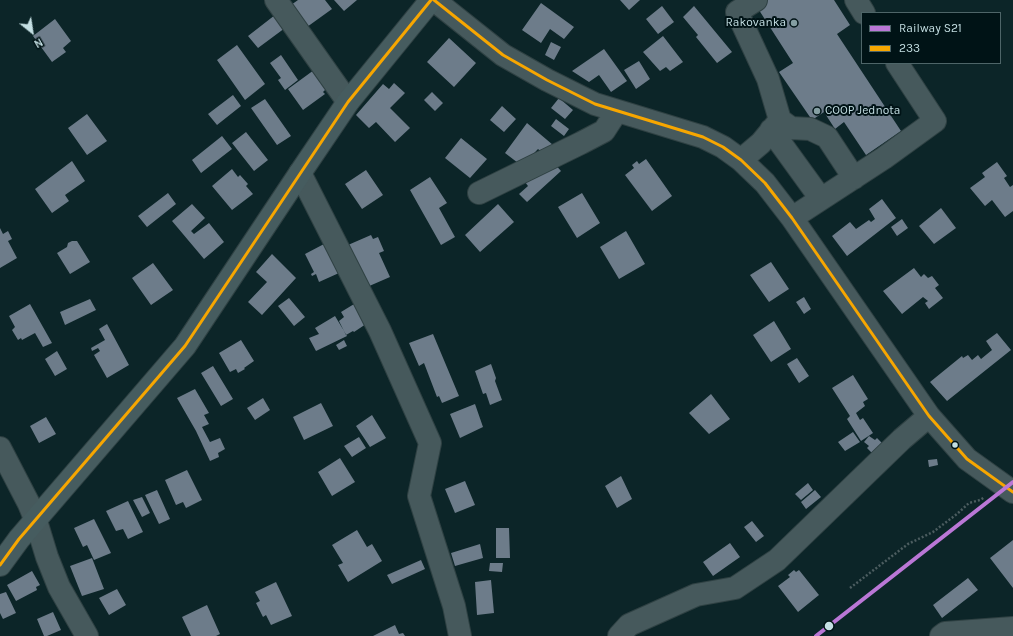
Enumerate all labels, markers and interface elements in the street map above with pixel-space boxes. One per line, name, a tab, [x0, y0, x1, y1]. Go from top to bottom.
north arrow	[12, 12, 52, 52]
legend	[861, 12, 1001, 64]
place label: Rakovanka	[725, 16, 786, 30]
marker: Rakovanka	[789, 18, 799, 28]
text: Railway S21	[899, 21, 962, 35]
text: N	[32, 35, 45, 50]
text: 233	[899, 41, 920, 55]
place label: COOP Jednota	[825, 104, 900, 118]
marker: COOP Jednota	[812, 106, 822, 116]
unlabelled marker	[950, 440, 960, 450]
unlabelled marker	[823, 620, 835, 632]

